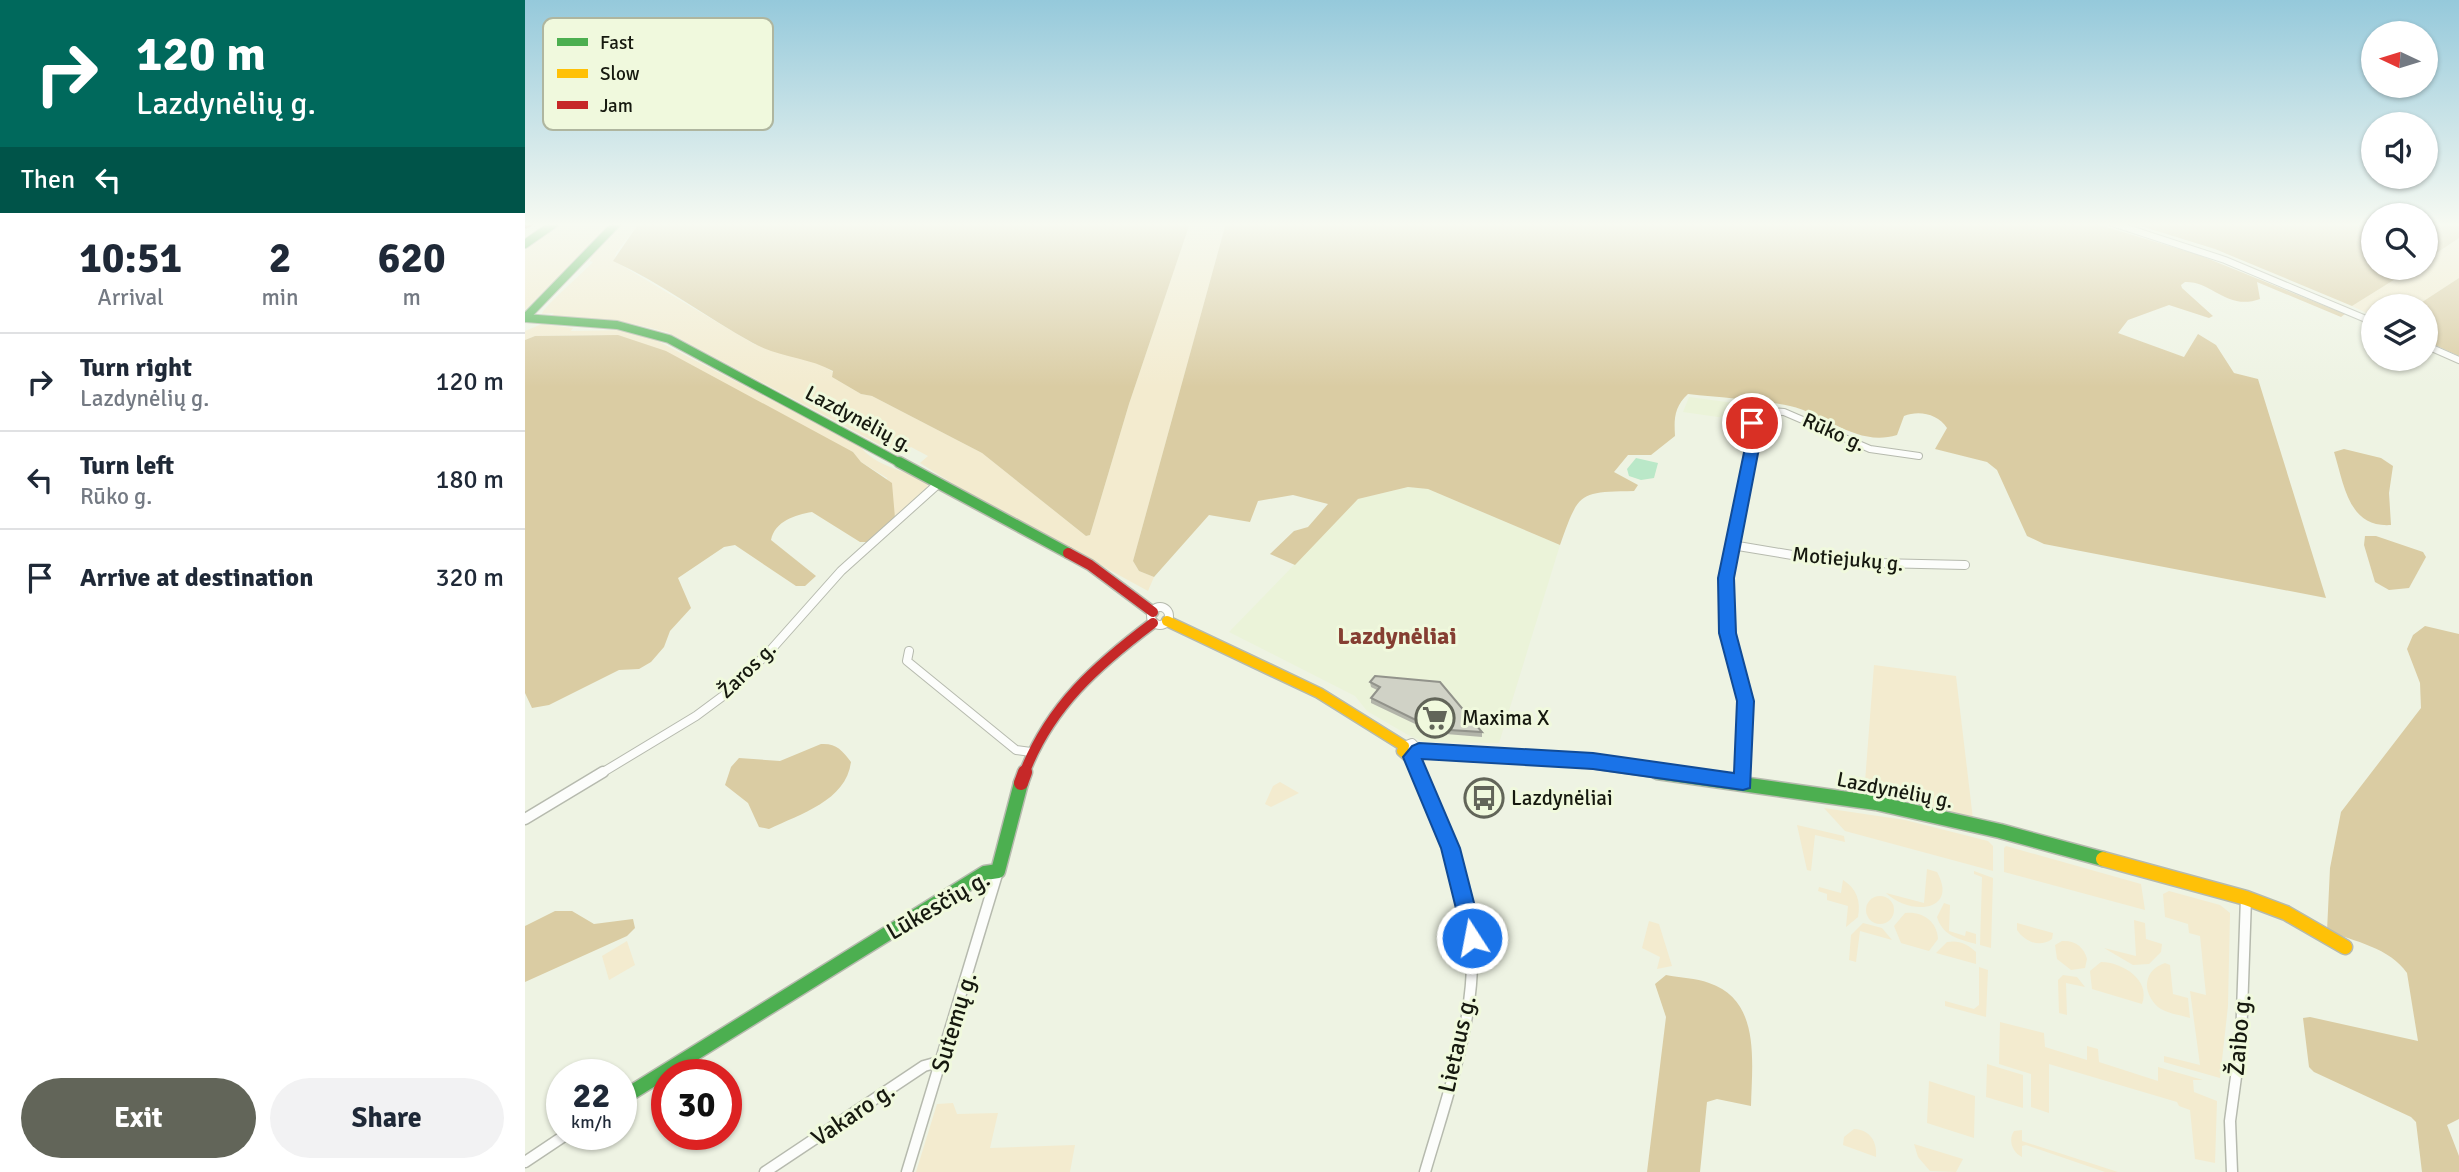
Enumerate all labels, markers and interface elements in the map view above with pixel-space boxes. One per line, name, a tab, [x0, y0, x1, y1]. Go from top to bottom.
legend	[543, 18, 773, 130]
north arrow	[2361, 21, 2438, 98]
map controls	[2361, 21, 2438, 371]
text: 120 m	[136, 24, 266, 84]
icon: right	[21, 28, 112, 119]
text: Fast	[600, 31, 634, 55]
text: Slow	[600, 62, 640, 86]
text: Lazdynėlių g.	[136, 84, 316, 123]
text: Jam	[600, 94, 633, 118]
button: sound	[2361, 112, 2438, 189]
icon: left	[89, 161, 127, 199]
text: Then	[21, 164, 75, 196]
button: search	[2361, 203, 2438, 280]
text: 10:51	[79, 233, 182, 284]
text: 2	[269, 233, 291, 284]
text: 620	[378, 233, 446, 284]
text: Arrival	[98, 283, 164, 312]
text: min	[261, 283, 299, 312]
text: m	[403, 283, 421, 312]
button: layers	[2361, 294, 2438, 371]
text: Turn right	[80, 352, 192, 384]
icon: right	[21, 363, 59, 401]
text: 120 m	[435, 366, 504, 398]
street label: Lazdynėlių g.	[801, 380, 917, 458]
text: Lazdynėlių g.	[80, 384, 209, 413]
pin	[1722, 393, 1782, 453]
icon: arrive	[1733, 404, 1771, 442]
street label: Rūko g.	[1799, 407, 1869, 457]
text: Turn left	[80, 450, 174, 482]
icon: left	[21, 461, 59, 499]
text: 180 m	[435, 464, 504, 496]
text: Rūko g.	[80, 482, 152, 511]
street label: Motiejukų g.	[1791, 541, 1905, 577]
icon: arrive	[21, 559, 59, 597]
text: Arrive at destination	[80, 562, 313, 594]
text: 320 m	[435, 562, 504, 594]
district label: Lazdynėliai	[1337, 621, 1457, 651]
street label: Žaros g.	[713, 636, 781, 704]
supermarket icon: Maxima X	[1414, 697, 1456, 739]
place label: Maxima X	[1462, 705, 1549, 731]
street label: Lazdynėlių g.	[1835, 766, 1955, 814]
bus stop icon: Lazdynėliai	[1463, 777, 1505, 819]
place label: Lazdynėliai	[1511, 785, 1613, 811]
street label: Lūkesčių g.	[881, 863, 995, 947]
position arrow	[1435, 901, 1509, 975]
street label: Sutemų g.	[925, 968, 983, 1076]
street label: Lietaus g.	[1431, 992, 1483, 1096]
street label: Žaibo g.	[2221, 993, 2257, 1077]
speed limit sign: 30	[651, 1059, 742, 1150]
text: 22	[573, 1074, 610, 1117]
street label: Vakaro g.	[806, 1075, 900, 1153]
button: Exit	[21, 1078, 256, 1158]
button: Share	[270, 1078, 504, 1158]
text: km/h	[571, 1111, 612, 1133]

